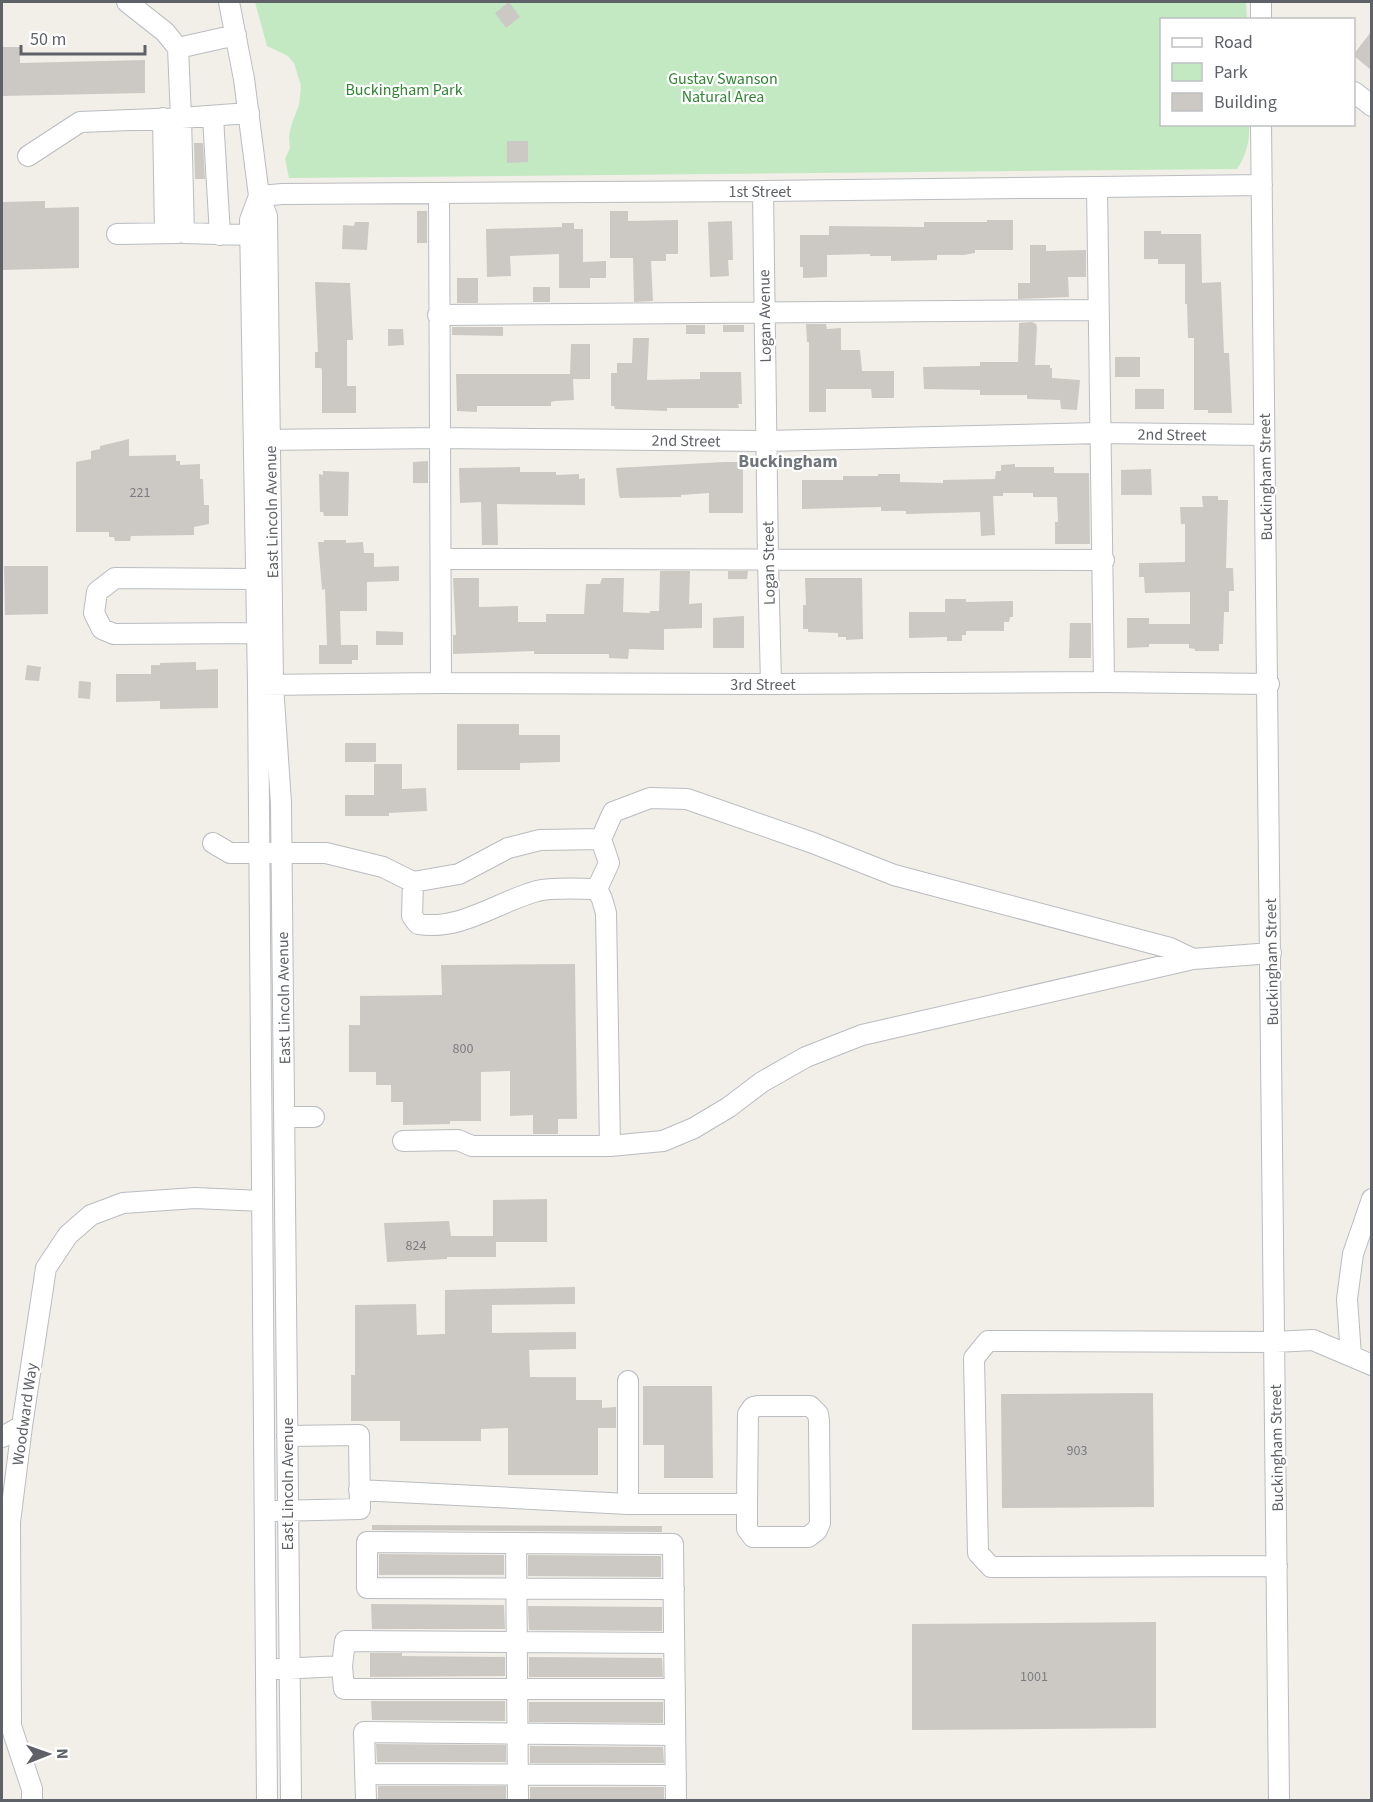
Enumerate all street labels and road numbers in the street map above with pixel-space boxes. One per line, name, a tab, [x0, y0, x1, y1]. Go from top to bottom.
street label: 1st Street	[728, 181, 792, 203]
street label: Logan Avenue	[753, 269, 777, 363]
street label: Buckingham Street	[1254, 413, 1278, 541]
street label: 2nd Street	[1137, 423, 1207, 447]
street label: 2nd Street	[651, 429, 721, 453]
street label: East Lincoln Avenue	[260, 445, 284, 579]
street label: Logan Street	[757, 520, 781, 605]
street label: 3rd Street	[730, 674, 796, 696]
street label: Buckingham Street	[1260, 898, 1284, 1026]
street label: East Lincoln Avenue	[272, 931, 296, 1065]
street label: Woodward Way	[7, 1361, 43, 1467]
street label: Buckingham Street	[1265, 1384, 1289, 1512]
street label: East Lincoln Avenue	[277, 1417, 299, 1550]

